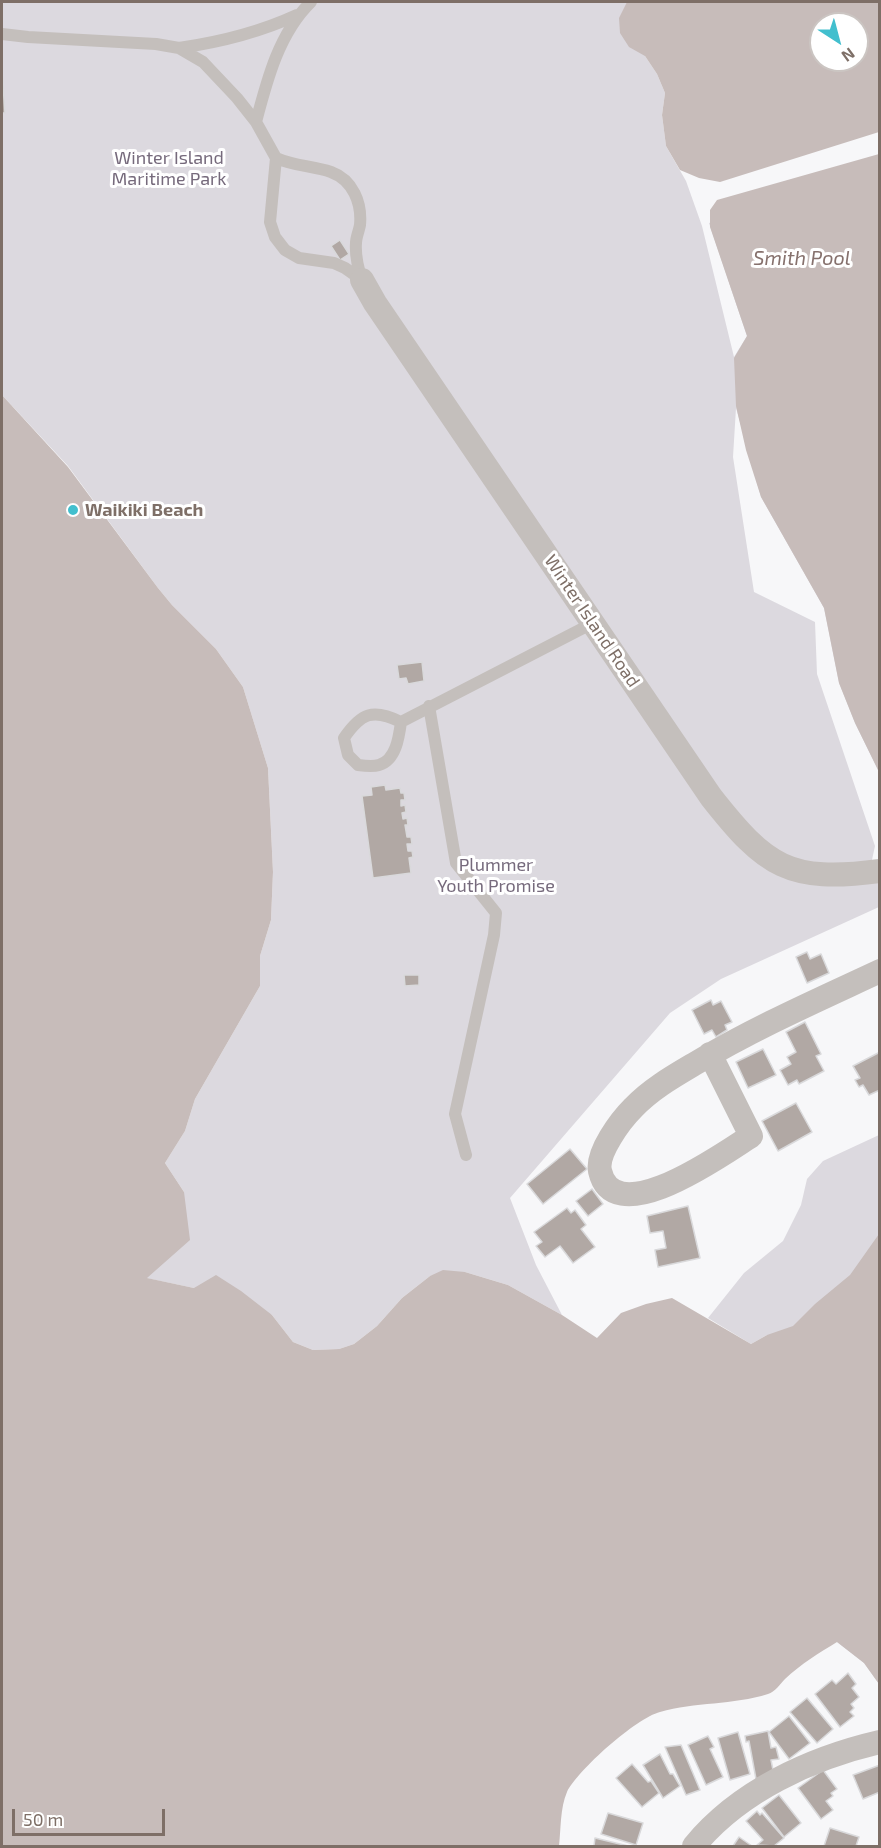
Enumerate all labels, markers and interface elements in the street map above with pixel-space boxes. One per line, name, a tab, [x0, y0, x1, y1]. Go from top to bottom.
north arrow	[809, 12, 869, 72]
text: N	[838, 44, 859, 66]
park label: Winter Island Maritime Park	[112, 147, 226, 190]
water label: Smith Pool	[753, 246, 851, 270]
place label: Waikiki Beach	[85, 499, 203, 521]
marker: Waikiki Beach	[66, 503, 80, 517]
street label: Winter Island Road	[540, 551, 644, 691]
park label: Plummer Youth Promise	[437, 854, 555, 896]
scale bar	[15, 1797, 168, 1835]
text: 50 m	[23, 1808, 63, 1830]

